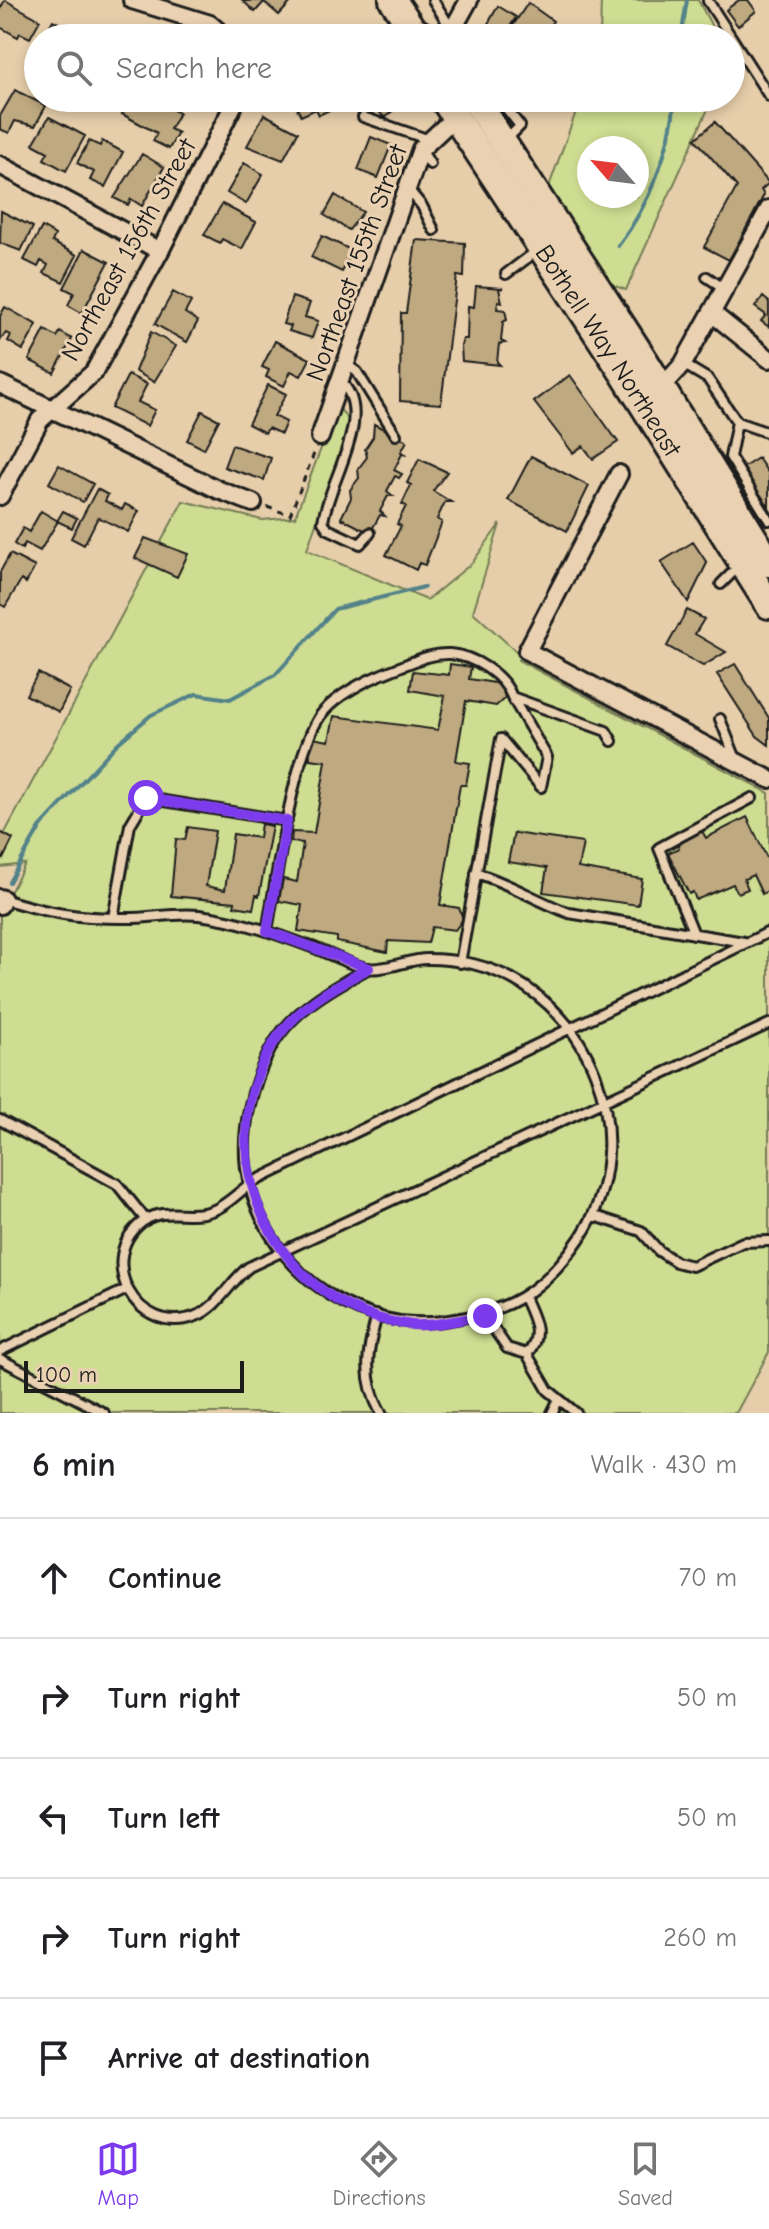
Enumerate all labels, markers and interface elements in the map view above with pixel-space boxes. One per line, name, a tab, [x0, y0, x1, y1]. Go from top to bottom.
search box	[24, 24, 745, 112]
icon: search	[52, 46, 96, 90]
text: Search here	[116, 51, 272, 86]
street label: Northeast 156th Street	[55, 132, 203, 366]
north arrow	[577, 136, 649, 208]
street label: Northeast 155th Street	[300, 139, 414, 385]
street label: Bothell Way Northeast	[529, 239, 688, 464]
route start	[128, 780, 164, 816]
route end	[467, 1298, 503, 1334]
scale bar	[24, 1357, 244, 1393]
text: 100 m	[36, 1362, 97, 1388]
text: 6 min	[32, 1445, 116, 1485]
text: Walk · 430 m	[591, 1450, 737, 1480]
icon: ahead	[32, 1556, 76, 1600]
text: Continue	[108, 1561, 222, 1596]
text: 70 m	[679, 1563, 737, 1593]
icon: right	[32, 1676, 76, 1720]
text: Turn right	[108, 1681, 240, 1716]
text: 50 m	[677, 1683, 737, 1713]
icon: left	[32, 1796, 76, 1840]
text: Turn left	[108, 1801, 220, 1836]
text: 50 m	[677, 1803, 737, 1833]
icon: right	[32, 1916, 76, 1960]
text: Turn right	[108, 1921, 240, 1956]
text: 260 m	[663, 1923, 737, 1953]
icon: arrive	[32, 2036, 76, 2080]
text: Arrive at destination	[108, 2041, 370, 2076]
tab: Map	[96, 2137, 140, 2211]
tab: Directions	[333, 2137, 426, 2211]
tab: Saved	[618, 2137, 673, 2211]

